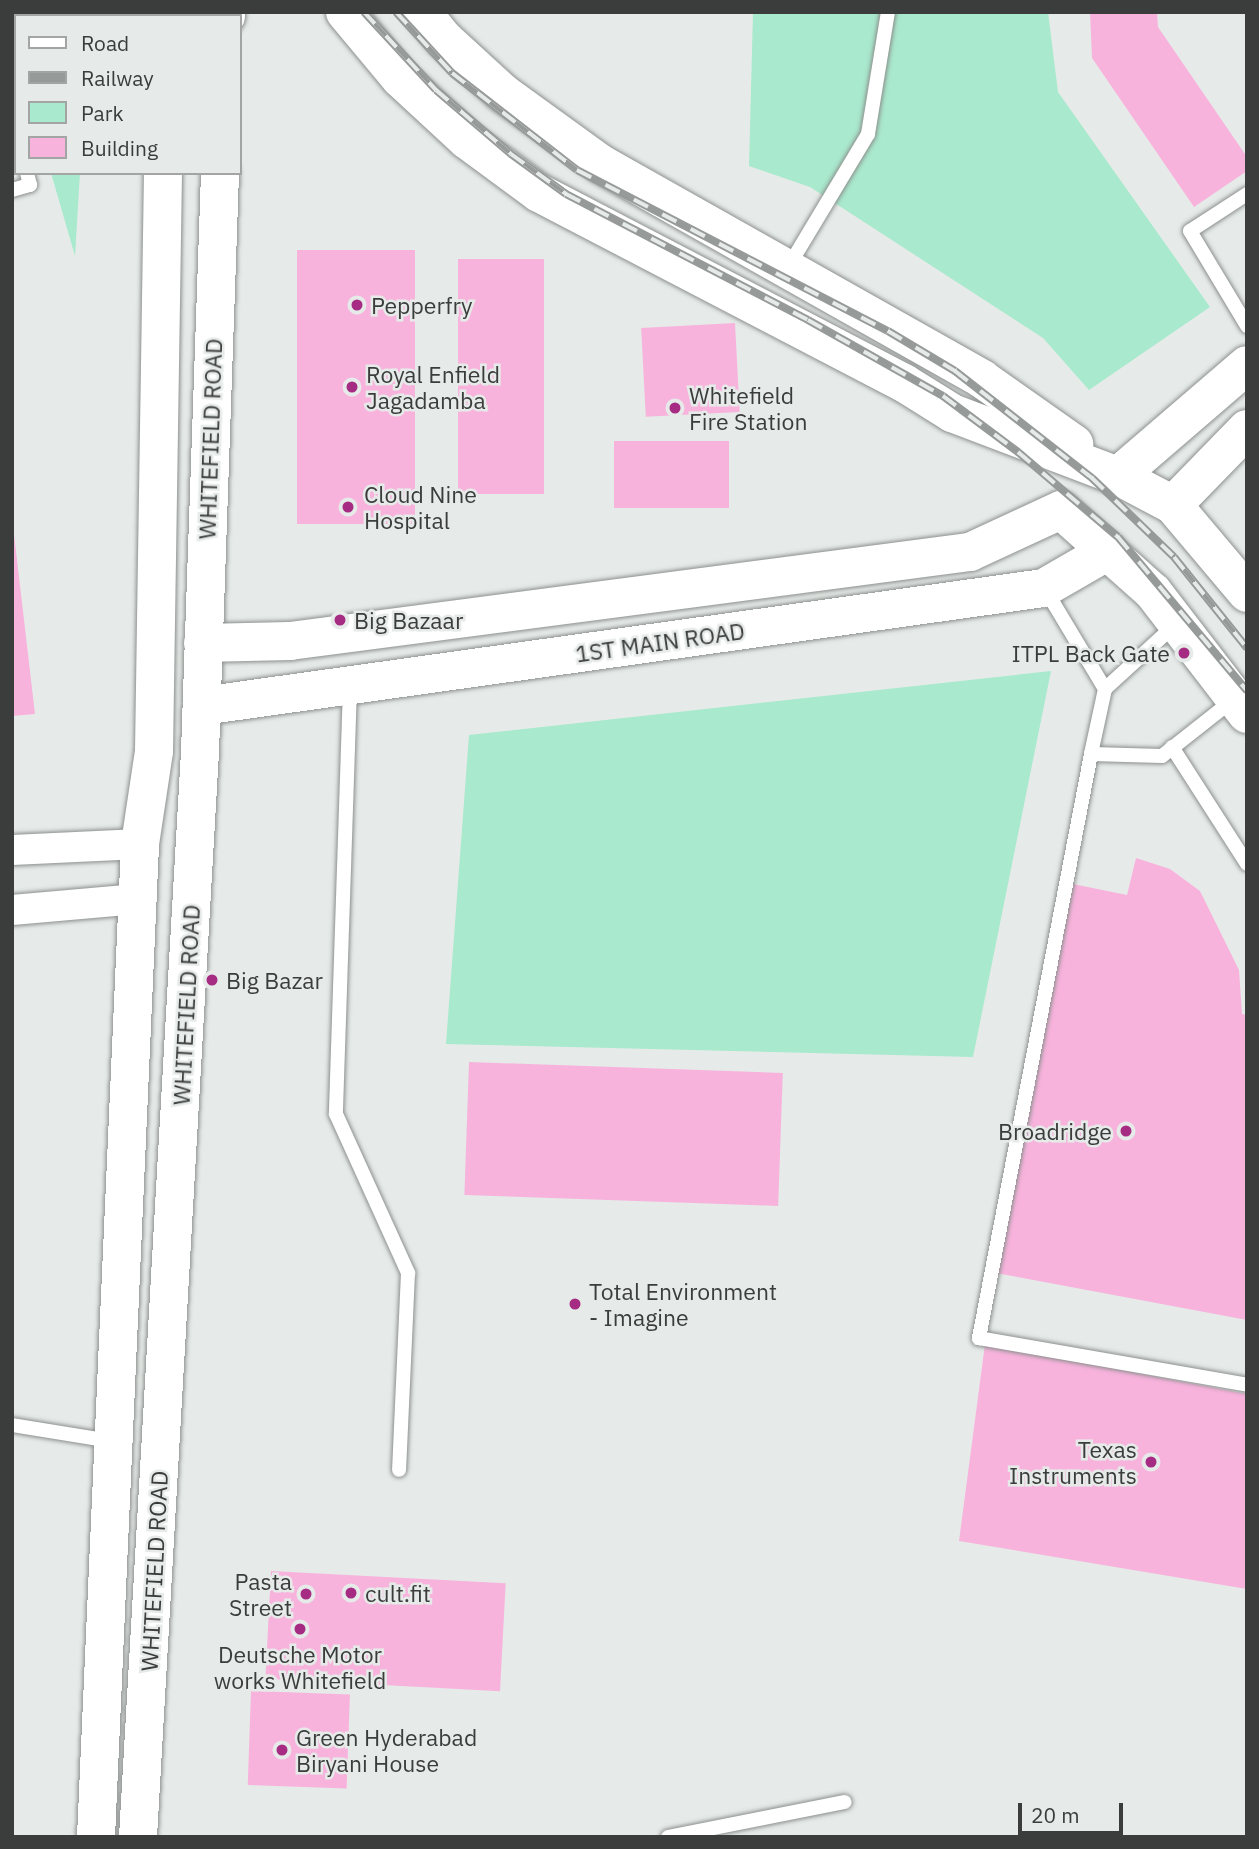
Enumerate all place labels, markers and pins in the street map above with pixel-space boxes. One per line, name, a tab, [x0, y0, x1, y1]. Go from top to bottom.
place label: Pepperfry	[371, 291, 473, 319]
marker: Pepperfry	[349, 297, 365, 313]
place label: Royal Enfield Jagadamba	[366, 360, 500, 414]
marker: Royal Enfield Jagadamba	[344, 379, 360, 395]
place label: Whitefield Fire Station	[689, 381, 807, 435]
marker: Whitefield Fire Station	[667, 400, 683, 416]
place label: Cloud Nine Hospital	[364, 480, 477, 534]
marker: Cloud Nine Hospital	[338, 497, 358, 517]
place label: Big Bazaar	[354, 606, 463, 634]
marker: Big Bazaar	[332, 612, 348, 628]
place label: ITPL Back Gate	[1012, 639, 1170, 667]
marker: ITPL Back Gate	[1176, 645, 1192, 661]
place label: Big Bazar	[226, 966, 323, 994]
marker: Big Bazar	[204, 972, 220, 988]
place label: Broadridge	[998, 1117, 1112, 1145]
marker: Broadridge	[1118, 1123, 1134, 1139]
place label: Total Environment - Imagine	[589, 1277, 777, 1331]
marker: Total Environment - Imagine	[567, 1296, 583, 1312]
place label: Texas Instruments	[1009, 1435, 1137, 1489]
marker: Texas Instruments	[1143, 1454, 1159, 1470]
place label: Pasta Street	[229, 1567, 292, 1621]
place label: cult.fit	[365, 1579, 431, 1607]
marker: cult.fit	[343, 1585, 359, 1601]
marker: Pasta Street	[298, 1586, 314, 1602]
marker: Deutsche Motor works Whitefield	[292, 1621, 308, 1637]
place label: Deutsche Motor works Whitefield	[214, 1640, 386, 1694]
place label: Green Hyderabad Biryani House	[296, 1723, 477, 1777]
marker: Green Hyderabad Biryani House	[274, 1742, 290, 1758]

